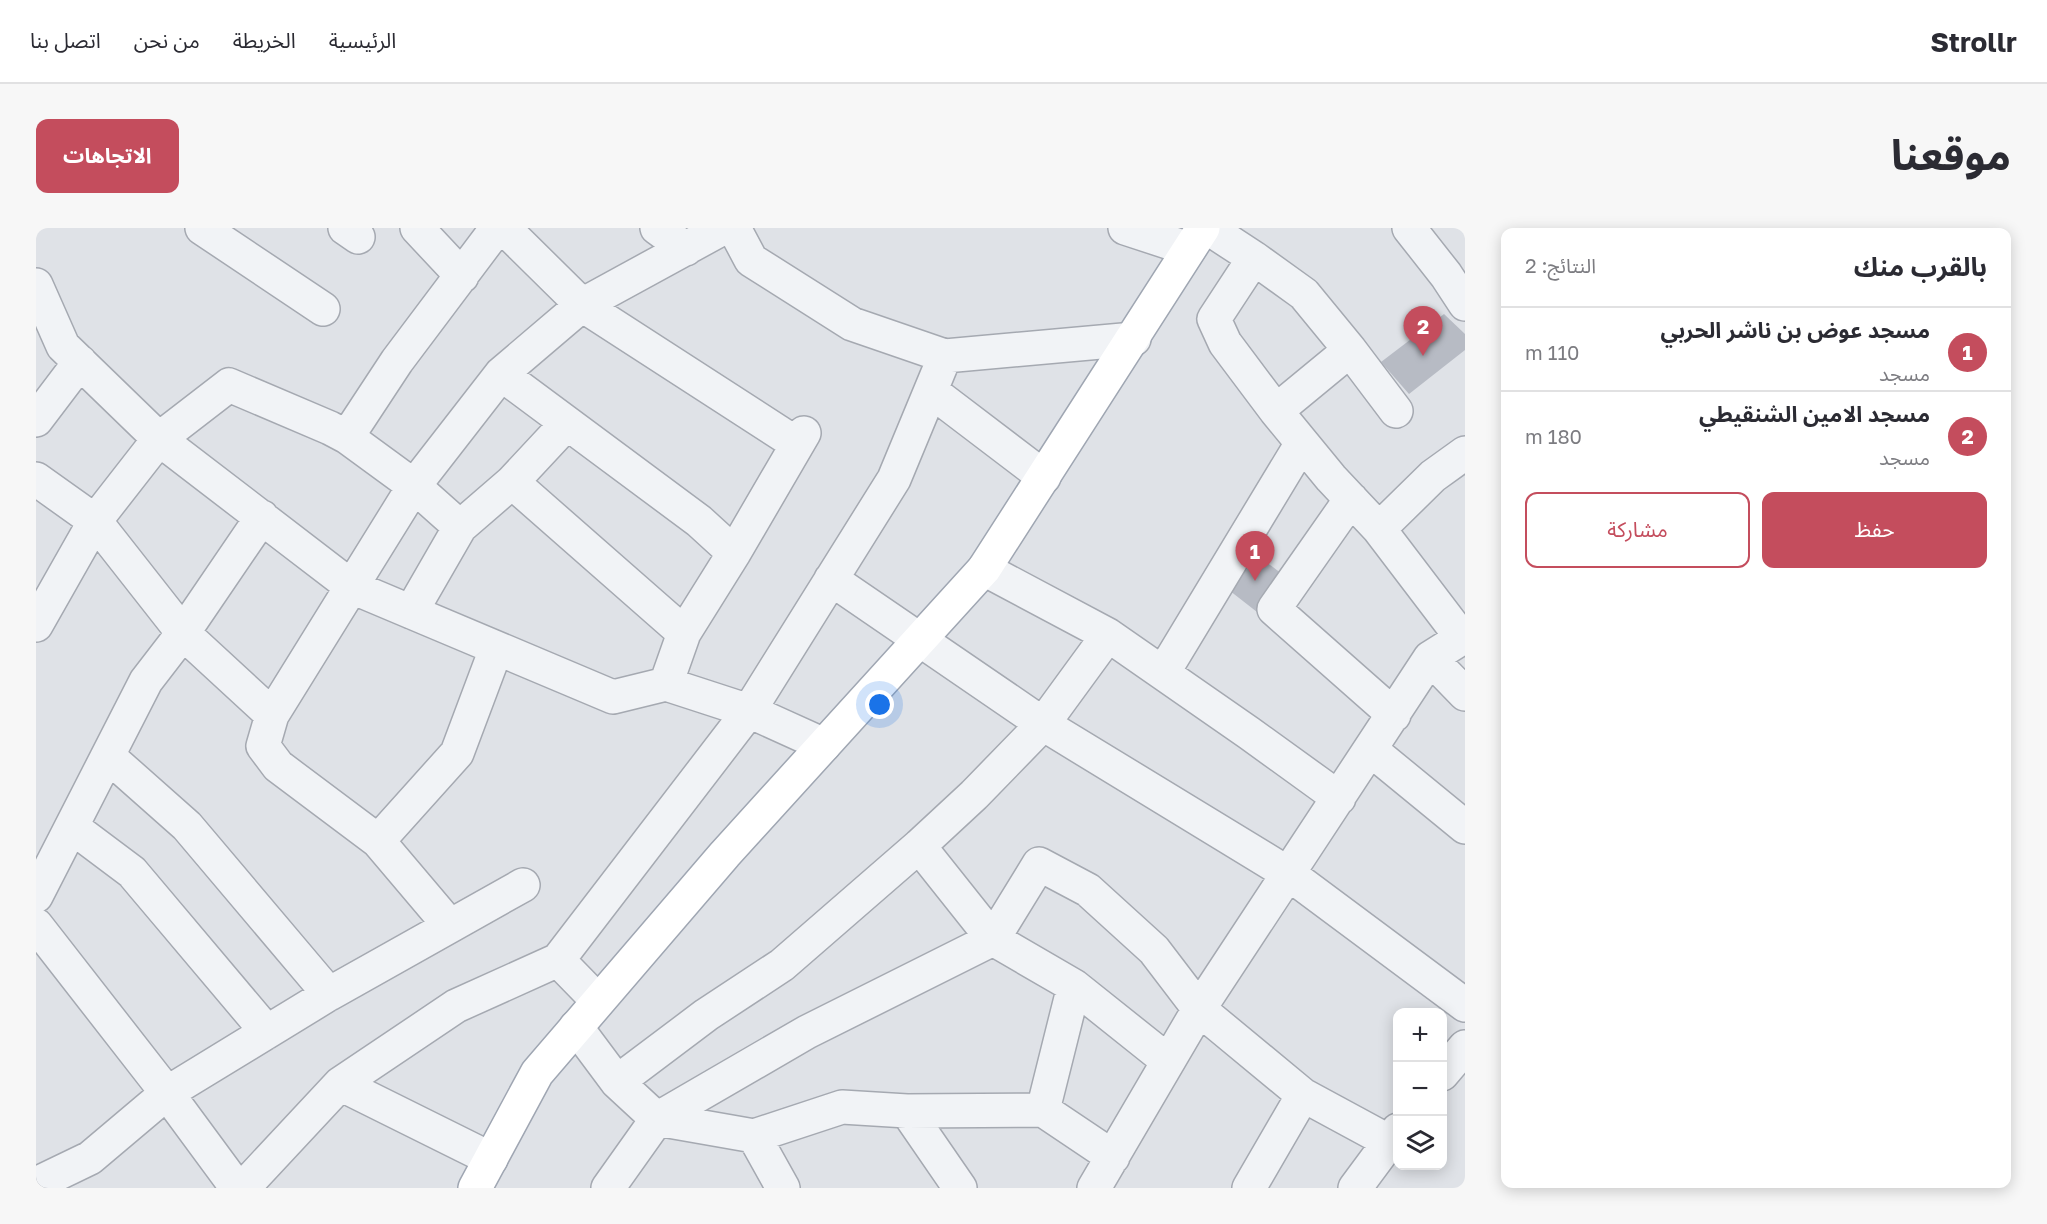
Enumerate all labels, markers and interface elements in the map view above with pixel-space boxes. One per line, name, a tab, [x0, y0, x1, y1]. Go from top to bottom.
text: Strollr	[1930, 25, 2017, 58]
text: اتصل بنا	[30, 27, 101, 53]
text: من نحن	[134, 27, 200, 53]
text: الخريطة	[233, 27, 296, 53]
text: الرئيسية	[329, 27, 396, 53]
button: الاتجاهات	[36, 119, 179, 193]
text: موقعنا	[1891, 129, 2011, 179]
text: بالقرب منك	[1854, 251, 1987, 282]
text: النتائج: 2	[1525, 253, 1596, 277]
pin: 2	[1404, 306, 1442, 356]
text: مسجد عوض بن ناشر الحربي	[1661, 316, 1930, 343]
text: 110 m	[1525, 340, 1580, 364]
text: 1	[1962, 340, 1973, 364]
text: مسجد	[1879, 361, 1930, 385]
text: مسجد الامين الشنقيطي	[1699, 400, 1930, 427]
text: 180 m	[1525, 424, 1582, 448]
text: 2	[1961, 424, 1974, 448]
text: مسجد	[1879, 445, 1930, 469]
button: مشاركة	[1525, 492, 1750, 568]
button: حفظ	[1762, 492, 1987, 568]
pin: 1	[1236, 532, 1274, 581]
your location	[865, 690, 894, 719]
map controls	[1393, 1008, 1447, 1170]
button: +	[1393, 1008, 1447, 1062]
button: −	[1393, 1062, 1447, 1116]
button: layers	[1393, 1116, 1447, 1170]

